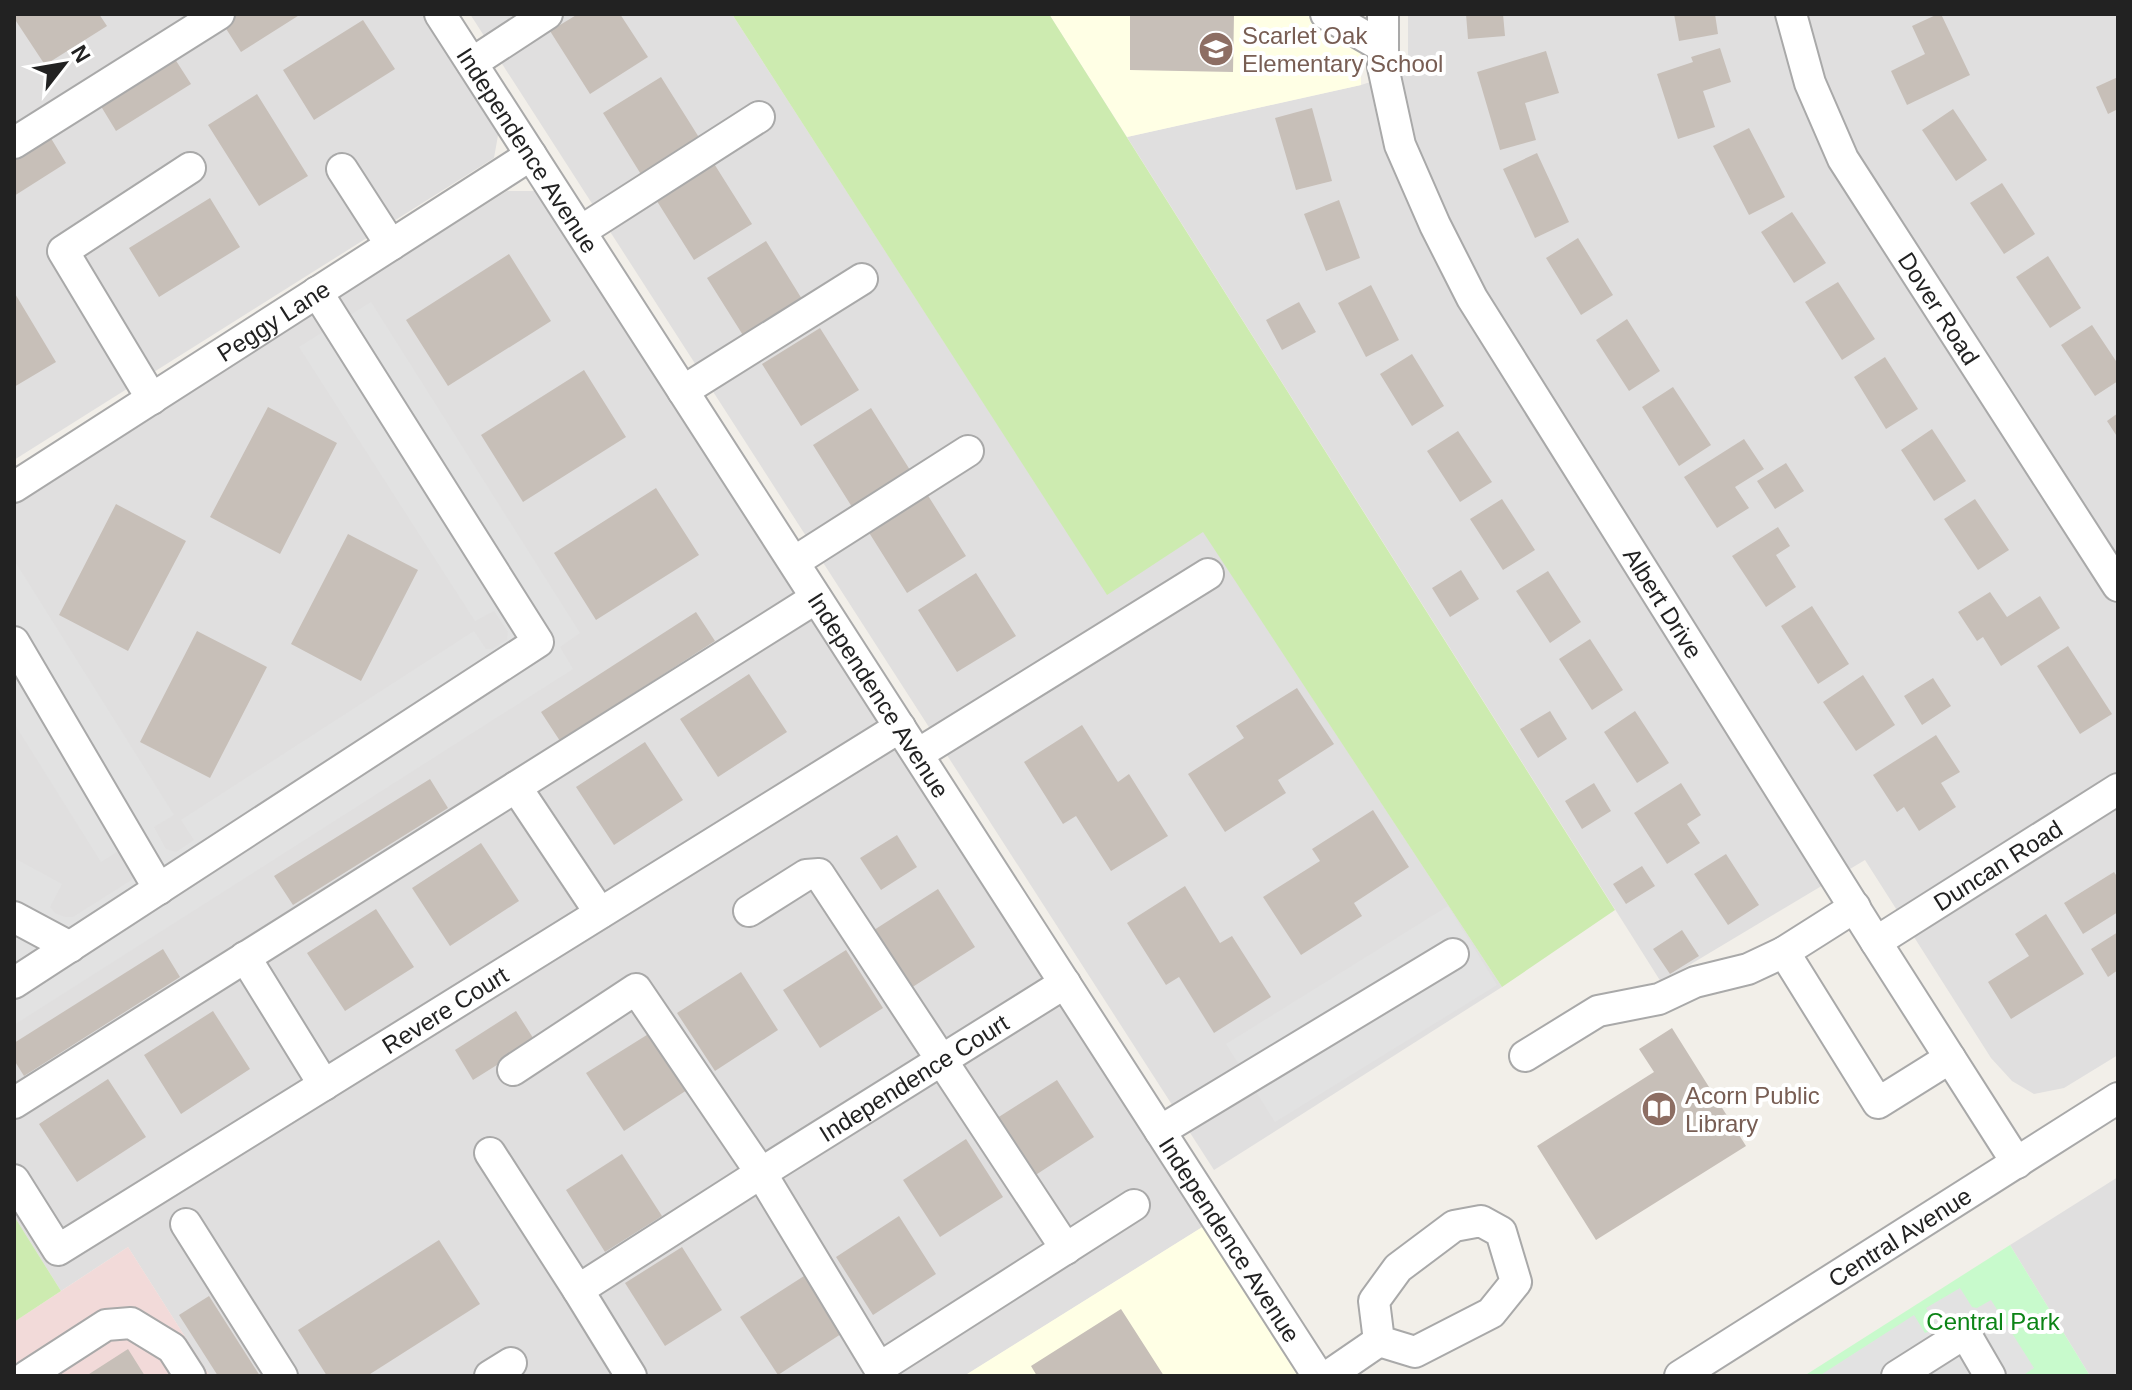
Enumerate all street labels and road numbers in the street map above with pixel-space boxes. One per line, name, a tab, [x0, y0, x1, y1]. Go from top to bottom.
street label: Independence Avenue	[452, 43, 604, 258]
street label: Dover Road	[1893, 247, 1985, 369]
street label: Peggy Lane	[212, 275, 334, 367]
street label: Albert Drive	[1619, 543, 1708, 663]
street label: Independence Avenue	[803, 587, 955, 802]
street label: Duncan Road	[1928, 814, 2067, 916]
street label: Revere Court	[377, 960, 513, 1059]
street label: Independence Court	[814, 1008, 1013, 1147]
street label: Independence Avenue	[1154, 1132, 1306, 1347]
street label: Central Avenue	[1823, 1181, 1976, 1292]

